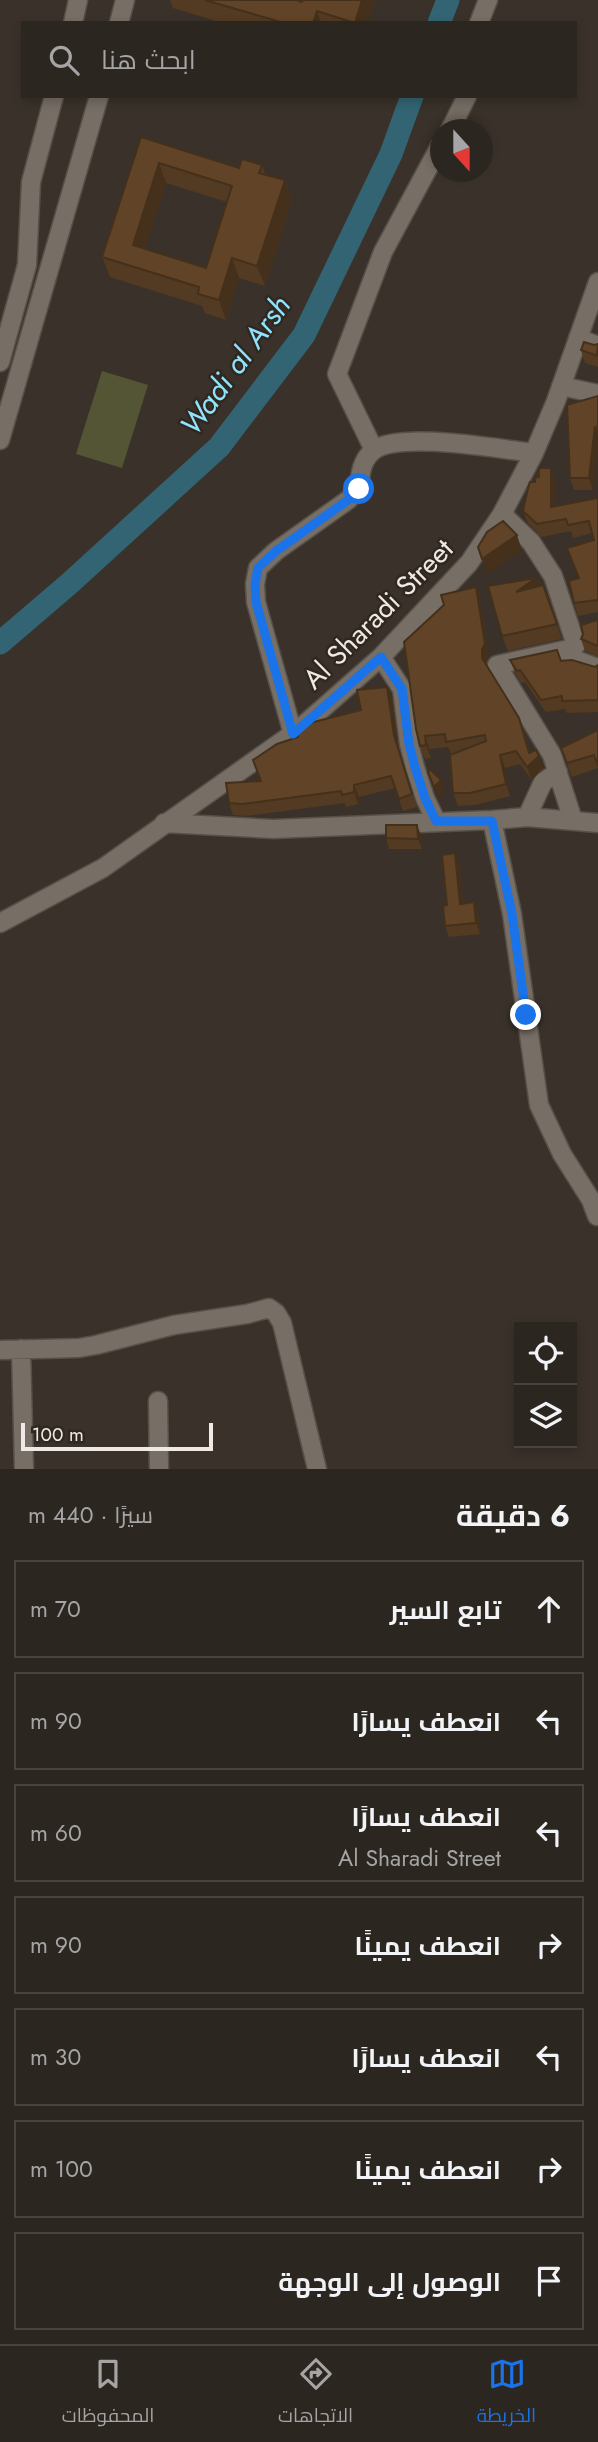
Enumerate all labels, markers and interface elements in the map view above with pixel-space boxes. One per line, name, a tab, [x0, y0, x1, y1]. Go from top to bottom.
search box	[21, 21, 577, 98]
icon: search	[45, 41, 83, 79]
text: ابحث هنا	[101, 41, 196, 79]
north arrow	[430, 119, 493, 182]
water label: Wadi al Arsh	[169, 286, 301, 444]
route start	[343, 473, 374, 504]
street label: Al Sharadi Street	[293, 529, 463, 699]
route end	[510, 999, 541, 1030]
map controls	[514, 1322, 577, 1448]
button: locate	[514, 1322, 577, 1385]
button: layers	[514, 1385, 577, 1448]
scale bar	[21, 1420, 214, 1452]
text: 100 m	[32, 1421, 84, 1448]
text: 6 دقيقة	[456, 1494, 570, 1537]
text: سيرًا · 440 m	[28, 1498, 153, 1532]
icon: ahead	[530, 1590, 568, 1628]
text: تابع السير	[390, 1591, 501, 1629]
text: 70 m	[30, 1592, 81, 1626]
icon: left	[530, 1702, 568, 1740]
text: انعطف يسارًا	[351, 1703, 501, 1741]
text: 90 m	[30, 1704, 82, 1738]
text: انعطف يسارًا	[351, 1798, 501, 1836]
icon: left	[530, 1814, 568, 1852]
text: 60 m	[30, 1816, 82, 1850]
text: Al Sharadi Street	[338, 1841, 501, 1875]
icon: right	[530, 1926, 568, 1964]
text: انعطف يمينًا	[355, 1927, 501, 1965]
text: 90 m	[30, 1928, 82, 1962]
icon: left	[530, 2038, 568, 2076]
text: انعطف يسارًا	[351, 2039, 501, 2077]
text: 30 m	[30, 2040, 81, 2074]
icon: right	[530, 2150, 568, 2188]
text: انعطف يمينًا	[355, 2151, 501, 2189]
text: 100 m	[30, 2152, 93, 2186]
icon: arrive	[530, 2262, 568, 2300]
text: الوصول إلى الوجهة	[278, 2263, 501, 2301]
tab: المحفوظات	[62, 2355, 154, 2433]
tab: الاتجاهات	[278, 2355, 353, 2433]
tab: الخريطة	[477, 2355, 536, 2433]

